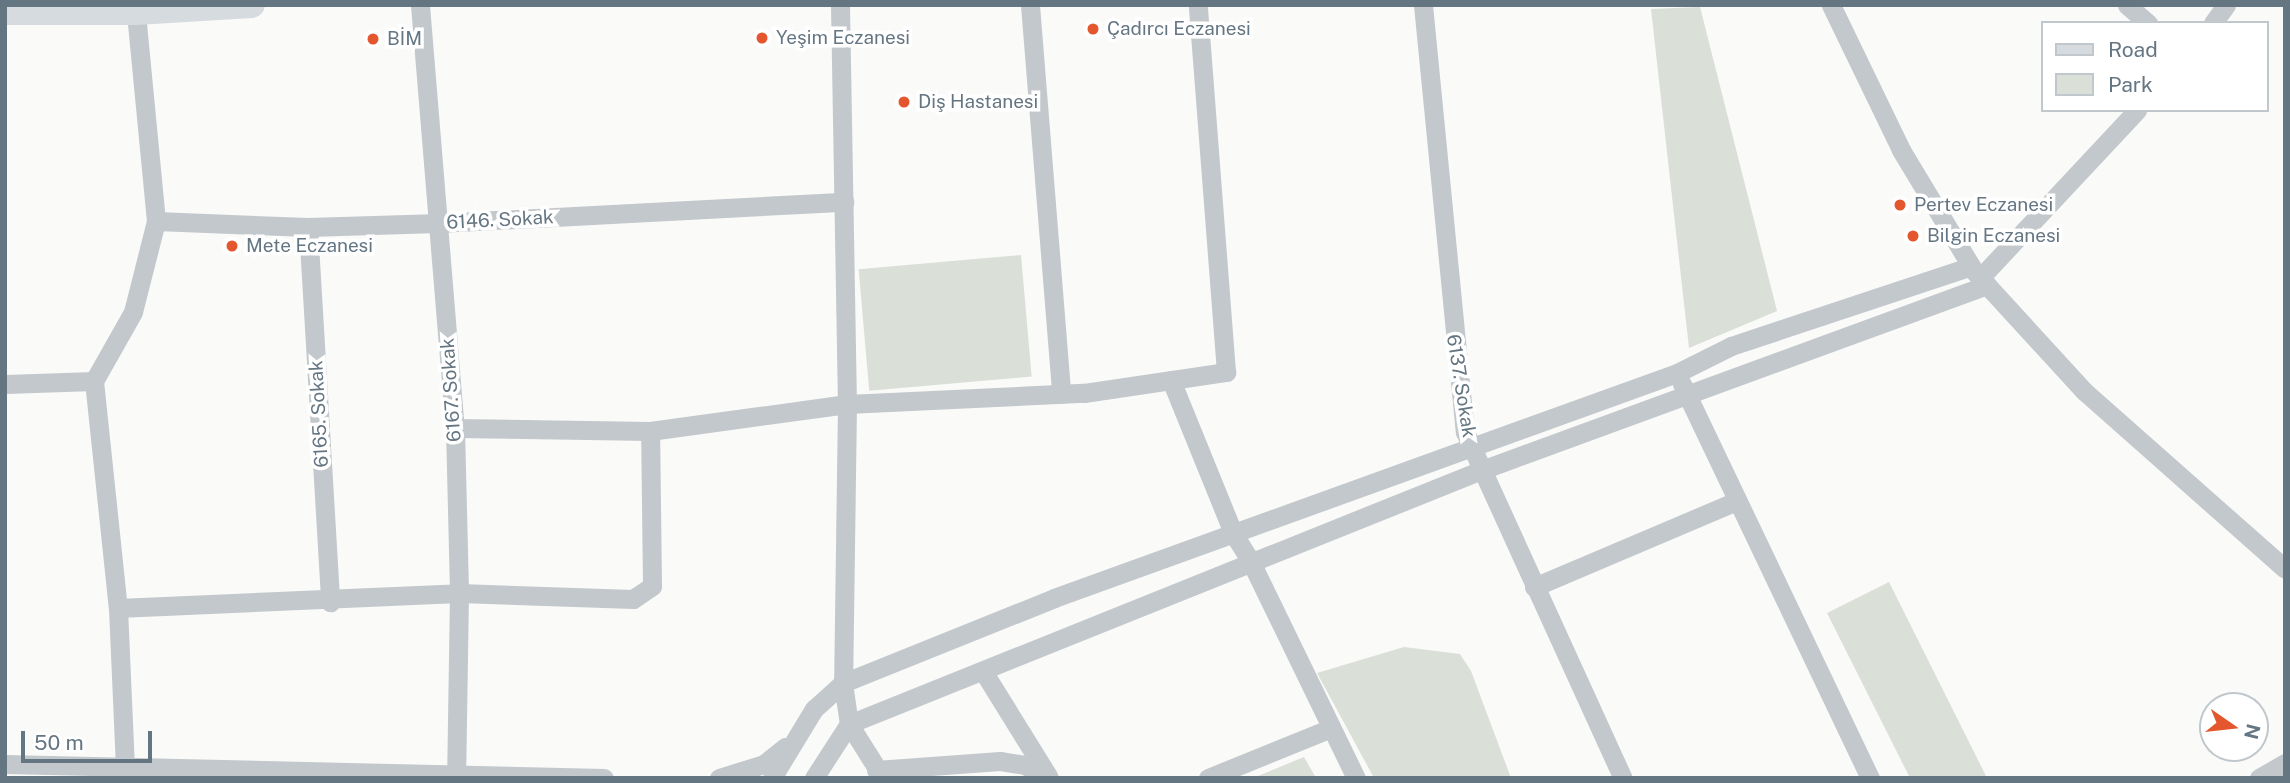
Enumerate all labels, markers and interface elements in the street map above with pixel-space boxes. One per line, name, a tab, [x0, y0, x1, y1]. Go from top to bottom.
place label: Çadırcı Eczanesi	[1107, 18, 1251, 40]
marker: Çadırcı Eczanesi	[1085, 21, 1101, 37]
legend	[2042, 21, 2269, 112]
place label: Yeşim Eczanesi	[776, 27, 910, 49]
place label: BİM	[387, 28, 422, 50]
marker: Yeşim Eczanesi	[754, 30, 770, 46]
marker: BİM	[365, 31, 381, 47]
text: Road	[2108, 37, 2158, 62]
text: Park	[2108, 72, 2153, 97]
place label: Diş Hastanesi	[918, 91, 1038, 113]
marker: Diş Hastanesi	[896, 94, 912, 110]
place label: Pertev Eczanesi	[1914, 194, 2053, 216]
marker: Pertev Eczanesi	[1892, 197, 1908, 213]
street label: 6146. Sokak	[446, 206, 554, 234]
place label: Bilgin Eczanesi	[1927, 225, 2060, 247]
marker: Bilgin Eczanesi	[1905, 228, 1921, 244]
place label: Mete Eczanesi	[246, 235, 373, 257]
marker: Mete Eczanesi	[224, 238, 240, 254]
street label: 6137. Sokak	[1442, 333, 1480, 439]
street label: 6167. Sokak	[436, 337, 466, 443]
street label: 6165. Sokak	[305, 360, 333, 468]
north arrow	[2199, 692, 2269, 762]
scale bar	[24, 716, 156, 760]
text: N	[2240, 722, 2265, 741]
text: 50 m	[34, 730, 84, 755]

